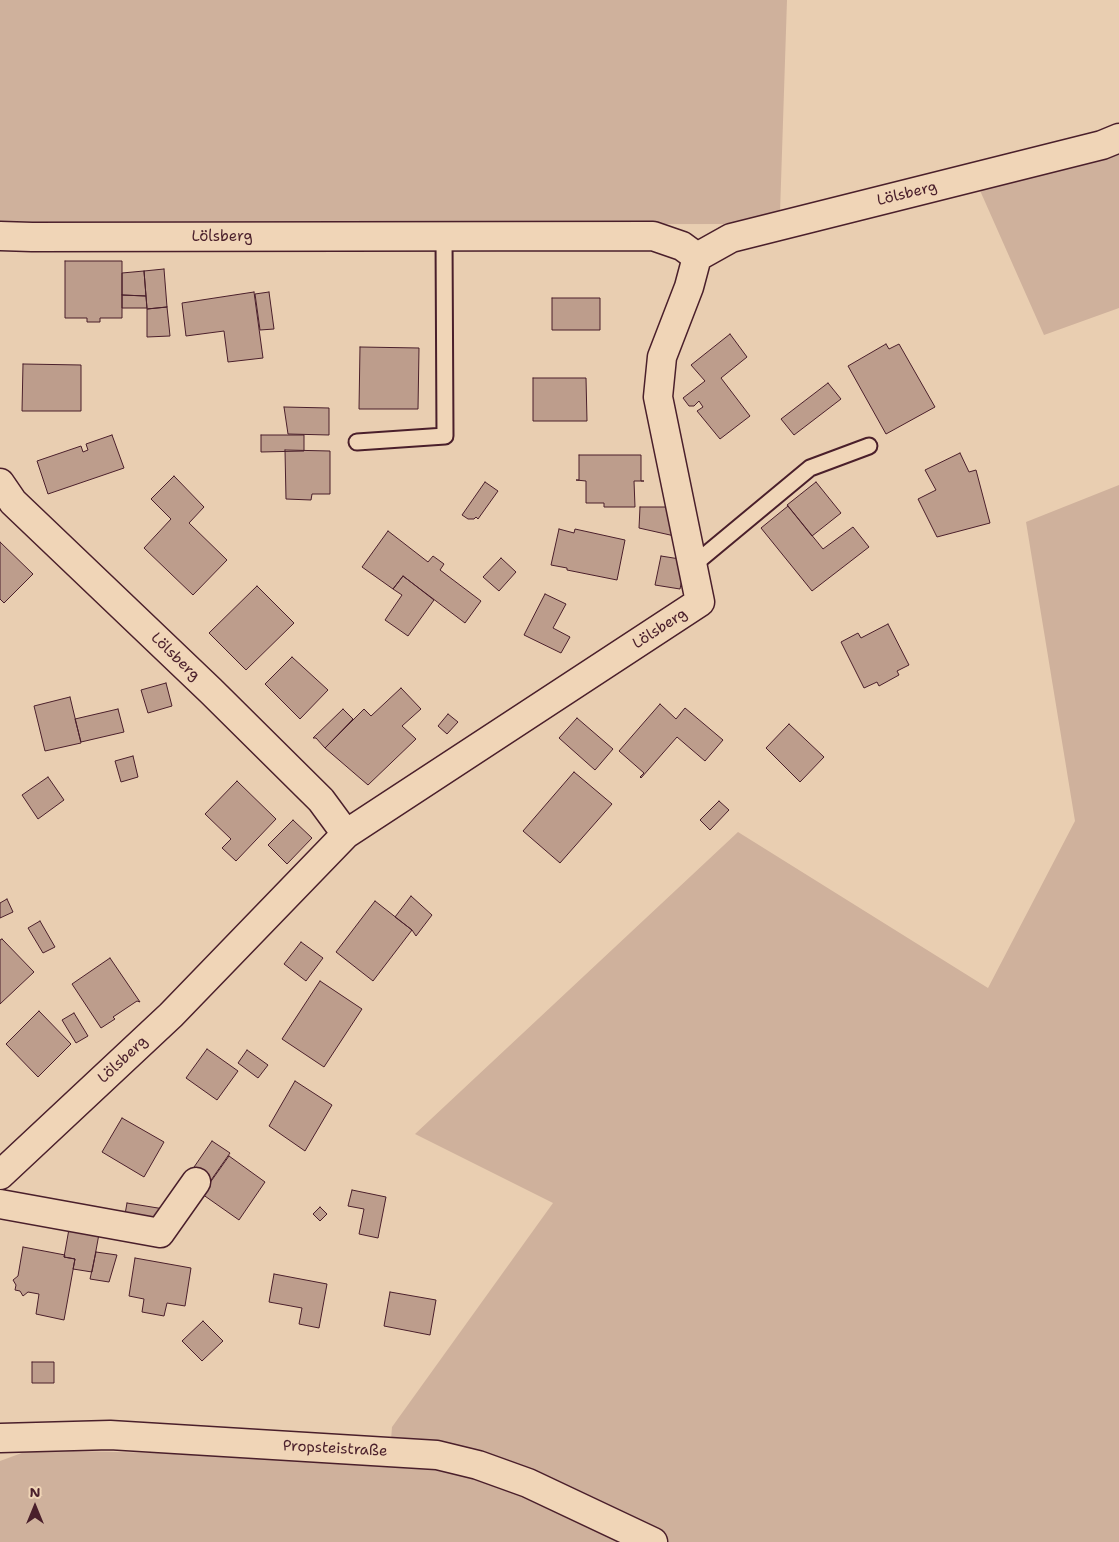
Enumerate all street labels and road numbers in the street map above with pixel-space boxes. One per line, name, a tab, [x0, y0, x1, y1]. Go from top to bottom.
street label: Lölsberg	[875, 178, 939, 210]
street label: Lölsberg	[191, 228, 253, 246]
street label: Lölsberg	[629, 605, 691, 653]
street label: Lölsberg	[147, 629, 203, 685]
street label: Lölsberg	[94, 1033, 152, 1087]
street label: Propsteistraße	[282, 1437, 388, 1461]

